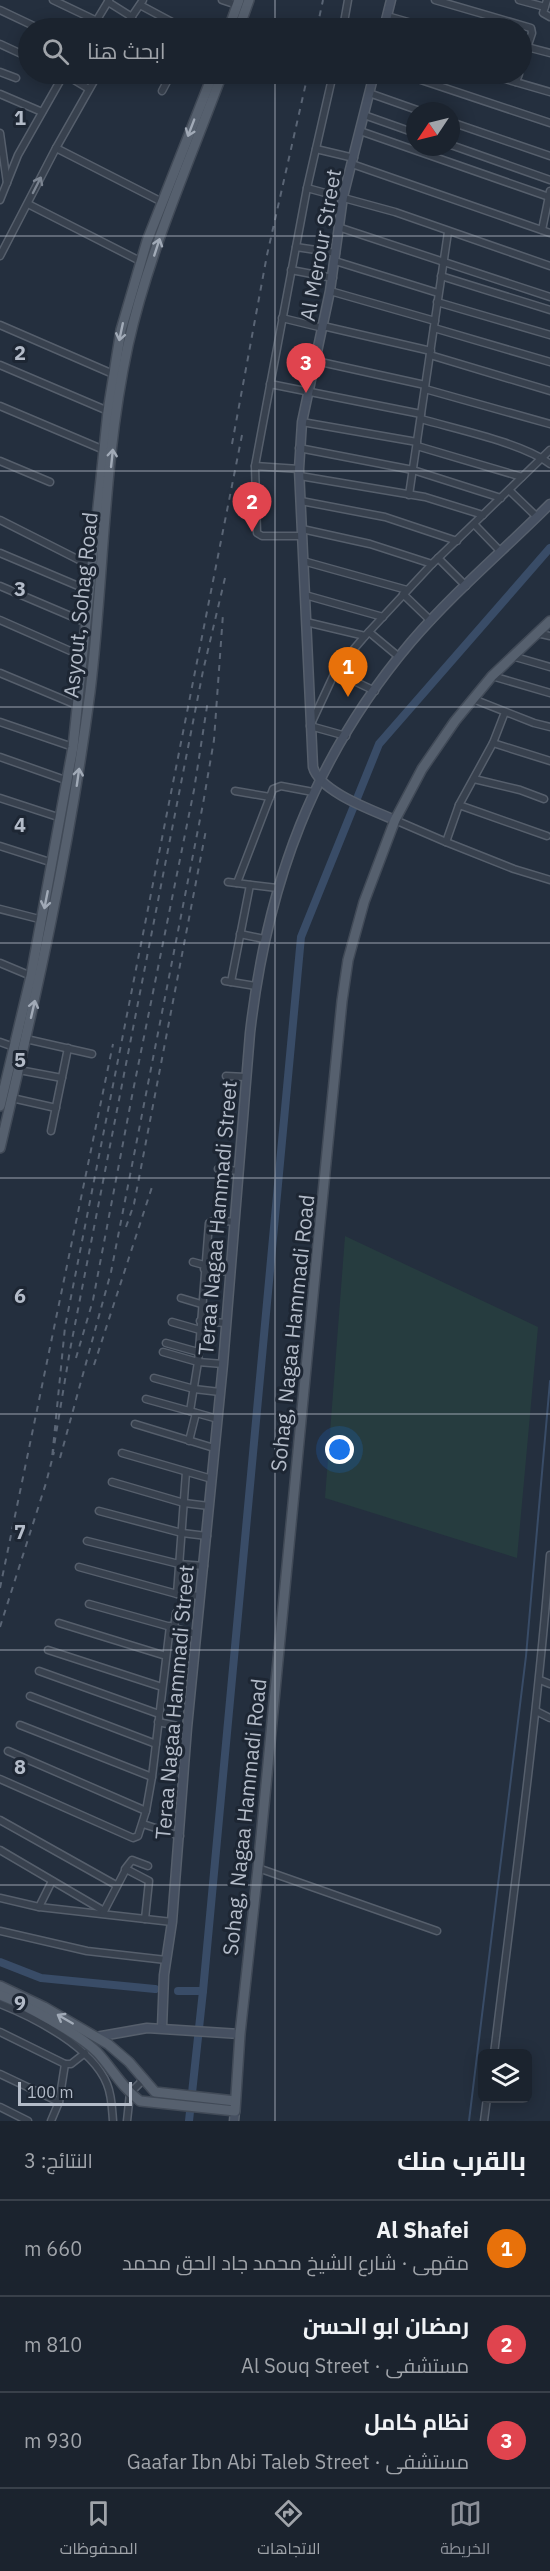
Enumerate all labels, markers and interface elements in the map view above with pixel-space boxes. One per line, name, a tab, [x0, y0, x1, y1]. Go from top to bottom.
search box	[18, 18, 532, 84]
icon: search	[39, 35, 72, 68]
text: ابحث هنا	[87, 36, 166, 65]
north arrow	[406, 102, 460, 156]
text: 1	[14, 104, 26, 131]
one-way arrow	[185, 118, 196, 137]
street label: Al Merour Street	[293, 167, 347, 323]
one-way arrow	[32, 177, 43, 195]
one-way arrow	[152, 238, 163, 257]
one-way arrow	[115, 322, 127, 341]
text: 2	[14, 339, 26, 366]
pin: 3	[286, 344, 326, 393]
one-way arrow	[107, 448, 118, 468]
pin: 2	[232, 482, 272, 532]
street label: Asyout, Sohag Road	[56, 511, 104, 699]
text: 3	[14, 575, 26, 602]
pin: 1	[328, 648, 368, 697]
one-way arrow	[73, 767, 84, 787]
text: 4	[14, 811, 26, 838]
one-way arrow	[40, 889, 51, 909]
one-way arrow	[28, 1000, 39, 1020]
text: 5	[14, 1046, 26, 1073]
street label: Teraa Nagaa Hammadi Street	[191, 1080, 243, 1356]
street label: Sohag, Nagaa Hammadi Road	[264, 1193, 320, 1473]
text: 6	[14, 1282, 26, 1309]
your location	[325, 1435, 354, 1464]
text: 7	[14, 1518, 26, 1545]
street label: Teraa Nagaa Hammadi Street	[148, 1564, 200, 1840]
street label: Sohag, Nagaa Hammadi Road	[216, 1677, 272, 1957]
text: 8	[14, 1753, 26, 1780]
text: 9	[14, 1989, 26, 2016]
one-way arrow	[57, 2013, 74, 2025]
map controls	[478, 2049, 532, 2103]
button: layers	[478, 2049, 532, 2103]
scale bar	[18, 2079, 132, 2106]
text: 100 m	[27, 2082, 74, 2102]
text: بالقرب منك	[397, 2143, 526, 2177]
text: النتائج: 3	[24, 2147, 93, 2174]
text: Al Shafei	[376, 2215, 469, 2244]
text: 660 m	[24, 2235, 82, 2262]
text: 1	[501, 2235, 513, 2262]
text: مقهى · شارع الشيخ محمد جاد الحق محمد	[122, 2249, 469, 2276]
text: رمضان ابو الحسن	[303, 2311, 469, 2340]
text: 810 m	[24, 2331, 82, 2358]
text: 2	[501, 2331, 513, 2358]
text: مستشفى · Al Souq Street	[241, 2352, 469, 2379]
text: نظام كامل	[365, 2407, 469, 2436]
text: 930 m	[24, 2427, 82, 2454]
text: 3	[501, 2427, 513, 2454]
text: مستشفى · Gaafar Ibn Abi Taleb Street	[127, 2448, 469, 2475]
tab: المحفوظات	[60, 2497, 138, 2563]
tab: الاتجاهات	[257, 2497, 321, 2563]
tab: الخريطة	[440, 2497, 490, 2563]

